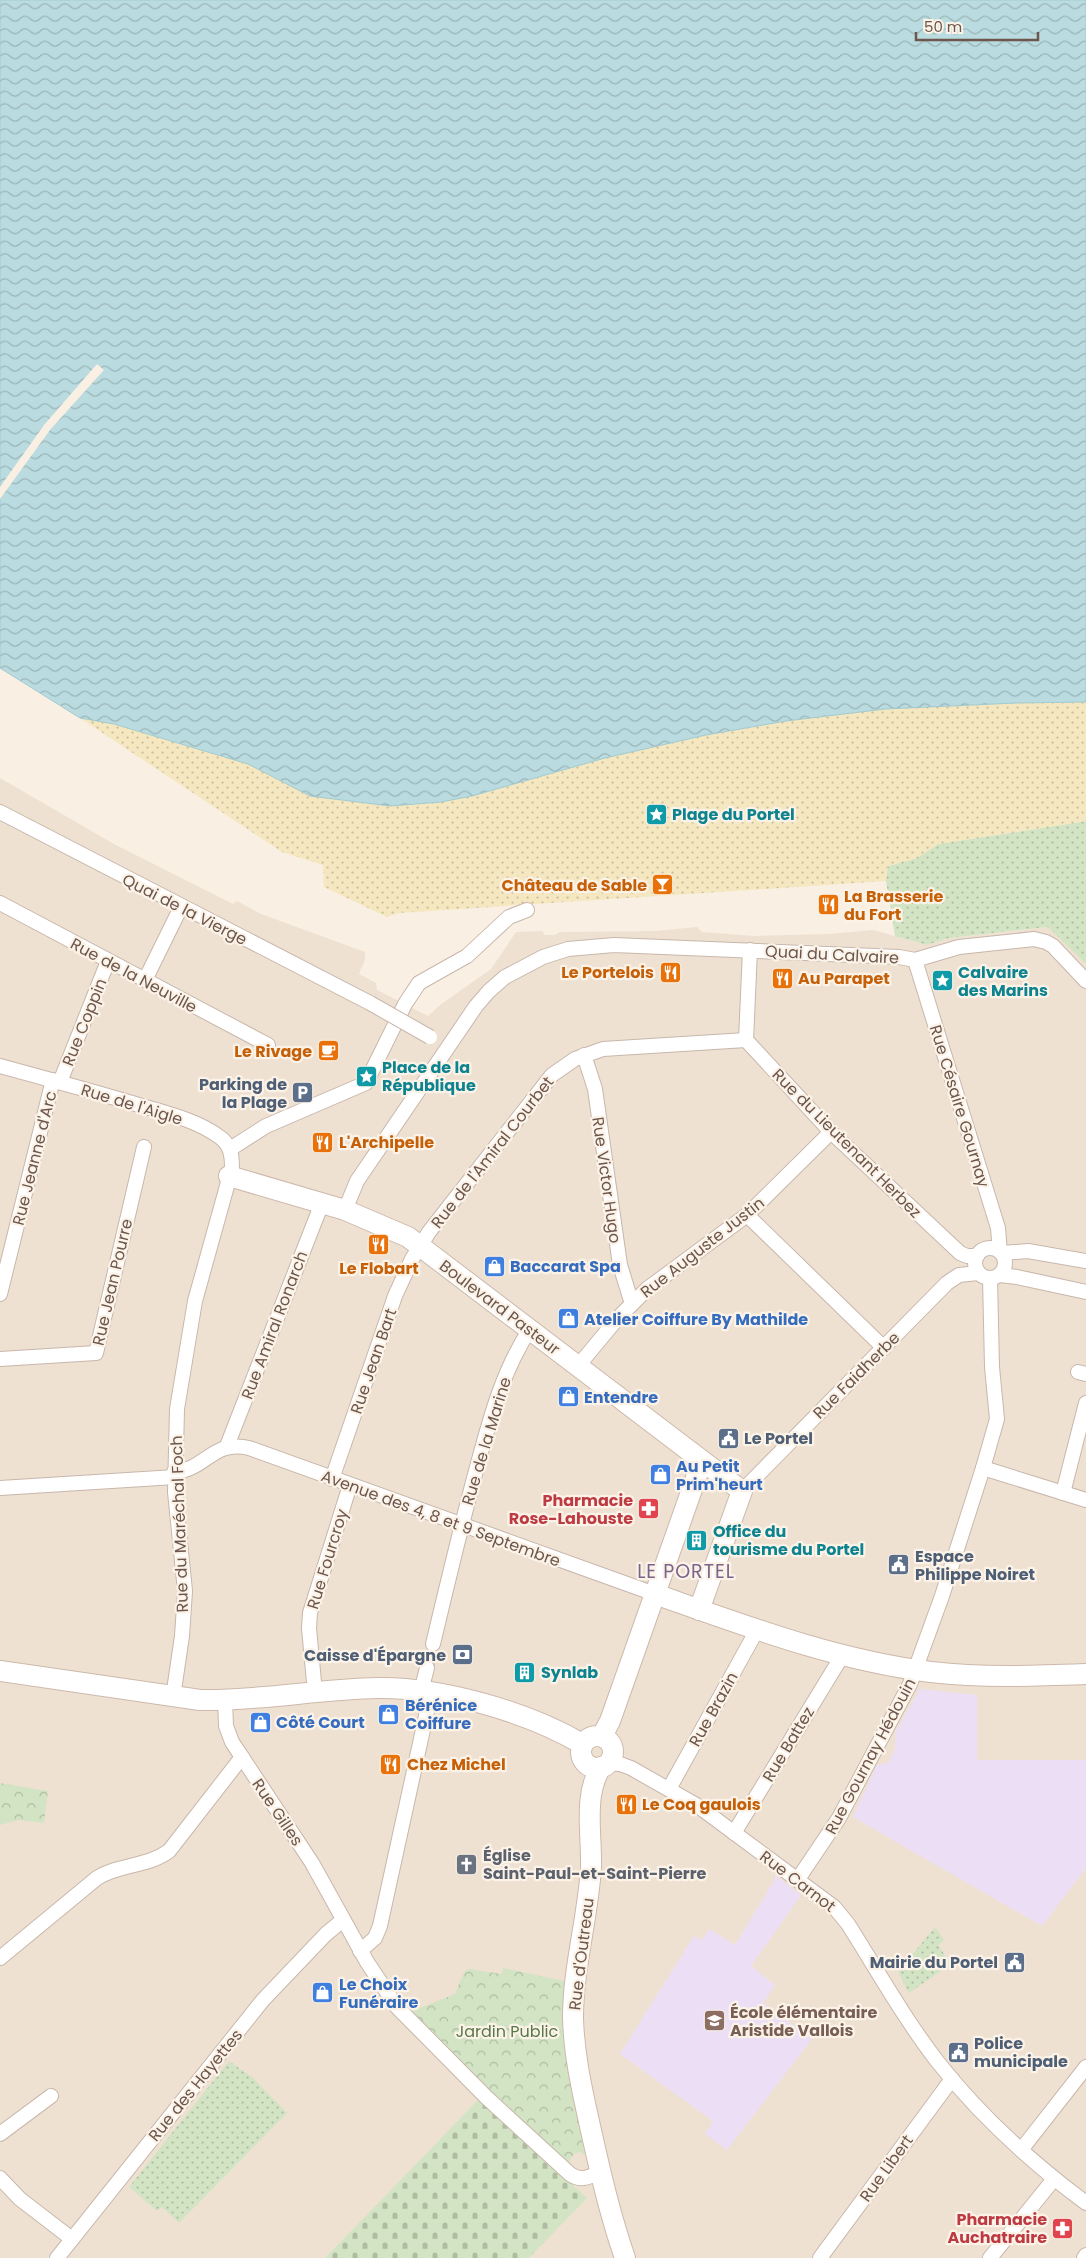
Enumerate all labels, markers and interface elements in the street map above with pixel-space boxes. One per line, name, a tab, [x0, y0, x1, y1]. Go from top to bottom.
scale bar	[916, 10, 1038, 42]
text: 50 m	[924, 16, 962, 37]
place icon: Plage du Portel	[644, 802, 668, 826]
place label: Plage du Portel	[672, 803, 795, 826]
street label: Quai de la Vierge	[118, 868, 251, 951]
bar icon: Château de Sable	[651, 873, 675, 897]
place label: Château de Sable	[502, 874, 647, 897]
place label: La Brasserie du Fort	[844, 885, 943, 926]
restaurant icon: La Brasserie du Fort	[816, 893, 840, 917]
street label: Rue de la Neuville	[66, 932, 201, 1019]
street label: Quai du Calvaire	[765, 940, 900, 969]
restaurant icon: Le Portelois	[658, 960, 682, 984]
place label: Le Portelois	[561, 961, 654, 984]
place label: Calvaire des Marins	[958, 961, 1048, 1002]
restaurant icon: Au Parapet	[770, 966, 794, 990]
place label: Au Parapet	[798, 967, 890, 990]
place icon: Calvaire des Marins	[930, 969, 954, 993]
street label: Rue Coppin	[56, 975, 112, 1069]
street label: Rue Césaire Gournay	[924, 1022, 995, 1190]
cafe icon: Le Rivage	[316, 1039, 340, 1063]
place label: Le Rivage	[234, 1040, 312, 1063]
place label: Place de la République	[382, 1056, 476, 1097]
place icon: Place de la République	[354, 1064, 378, 1088]
street label: Rue du Lieutenant Herbez	[767, 1064, 926, 1223]
street label: Rue de l'Amiral Courbet	[426, 1071, 559, 1233]
place label: Parking de la Plage	[199, 1073, 287, 1114]
street label: Rue de l'Aigle	[78, 1078, 186, 1131]
parking icon: Parking de la Plage	[291, 1081, 315, 1105]
street label: Rue Jeanne d'Arc	[7, 1088, 62, 1228]
street label: Rue Victor Hugo	[586, 1115, 627, 1245]
restaurant icon: L'Archipelle	[311, 1130, 335, 1154]
place label: L'Archipelle	[339, 1131, 434, 1154]
street label: Rue Auguste Justin	[635, 1192, 769, 1303]
street label: Rue Jean Pourre	[87, 1216, 138, 1348]
restaurant icon: Le Flobart	[367, 1232, 391, 1256]
street label: Rue Amiral Ronarch	[236, 1248, 313, 1403]
street label: Boulevard Pasteur	[435, 1254, 565, 1360]
shop icon: Baccarat Spa	[482, 1254, 506, 1278]
place label: Baccarat Spa	[510, 1255, 621, 1278]
place label: Le Flobart	[339, 1257, 419, 1280]
street label: Rue Jean Bart	[345, 1305, 402, 1417]
shop icon: Atelier Coiffure By Mathilde	[556, 1307, 580, 1331]
place label: Atelier Coiffure By Mathilde	[584, 1308, 808, 1331]
street label: Rue Faidherbe	[808, 1327, 905, 1424]
street label: Rue de la Marine	[456, 1374, 517, 1508]
shop icon: Entendre	[556, 1385, 580, 1409]
place label: Entendre	[584, 1386, 658, 1409]
public building icon: Le Portel	[716, 1426, 740, 1450]
place label: Le Portel	[744, 1427, 813, 1450]
street label: Rue du Maréchal Foch	[165, 1435, 194, 1613]
place label: Au Petit Prim'heurt	[676, 1455, 763, 1496]
shop icon: Au Petit Prim'heurt	[648, 1463, 672, 1487]
street label: Avenue des 4, 8 et 9 Septembre	[318, 1464, 564, 1573]
place label: Pharmacie Rose-Lahouste	[509, 1489, 633, 1530]
pharmacy icon: Pharmacie Rose-Lahouste	[637, 1497, 661, 1521]
street label: Rue Fourcroy	[301, 1506, 354, 1612]
place label: Office du tourisme du Portel	[713, 1520, 864, 1561]
building icon: Office du tourisme du Portel	[685, 1528, 709, 1552]
place label: Espace Philippe Noiret	[915, 1545, 1035, 1586]
public building icon: Espace Philippe Noiret	[887, 1553, 911, 1577]
district label: LE PORTEL	[637, 1558, 735, 1585]
bank icon: Caisse d'Épargne	[450, 1643, 474, 1667]
place label: Caisse d'Épargne	[304, 1644, 446, 1667]
building icon: Synlab	[513, 1660, 537, 1684]
place label: Synlab	[541, 1661, 598, 1684]
street label: Rue Brazin	[683, 1668, 743, 1751]
street label: Rue Gournay Hédouin	[819, 1674, 921, 1838]
place label: Bérénice Coiffure	[405, 1694, 477, 1735]
shop icon: Bérénice Coiffure	[377, 1702, 401, 1726]
street label: Rue Battez	[757, 1702, 820, 1786]
shop icon: Côté Court	[248, 1710, 272, 1734]
place label: Côté Court	[276, 1711, 365, 1734]
restaurant icon: Chez Michel	[379, 1752, 403, 1776]
place label: Chez Michel	[407, 1753, 506, 1776]
street label: Rue Gilles	[247, 1774, 309, 1851]
restaurant icon: Le Coq gaulois	[614, 1792, 638, 1816]
place label: Le Coq gaulois	[642, 1793, 761, 1816]
place label: Église Saint-Paul-et-Saint-Pierre	[483, 1844, 706, 1885]
street label: Rue Carnot	[755, 1845, 841, 1918]
church icon: Église Saint-Paul-et-Saint-Pierre	[455, 1852, 479, 1876]
street label: Rue d'Outreau	[563, 1897, 600, 2012]
public building icon: Mairie du Portel	[1002, 1950, 1026, 1974]
place label: Mairie du Portel	[870, 1951, 998, 1974]
place label: Le Choix Funéraire	[339, 1973, 418, 2014]
shop icon: Le Choix Funéraire	[311, 1981, 335, 2005]
place label: École élémentaire Aristide Vallois	[730, 2001, 877, 2042]
school or university icon: École élémentaire Aristide Vallois	[702, 2009, 726, 2033]
park label: Jardin Public	[456, 2020, 559, 2043]
street label: Rue des Hayettes	[143, 2024, 248, 2146]
place label: Police municipale	[974, 2032, 1068, 2073]
public building icon: Police municipale	[946, 2040, 970, 2064]
street label: Rue Libert	[854, 2130, 919, 2206]
place label: Pharmacie Auchatraire	[947, 2208, 1047, 2249]
pharmacy icon: Pharmacie Auchatraire	[1051, 2216, 1075, 2240]

